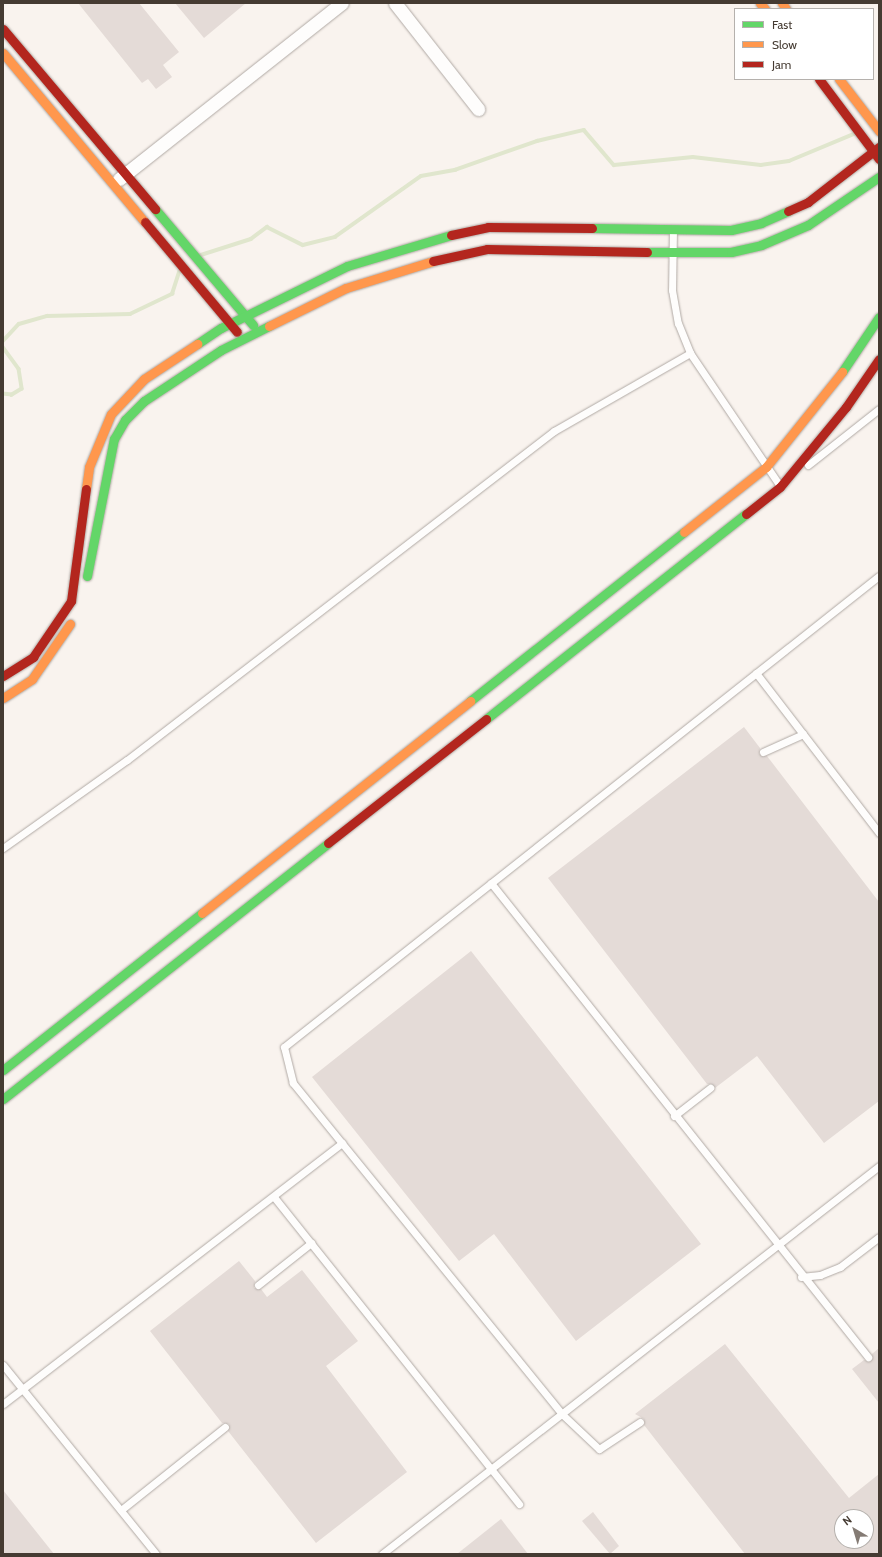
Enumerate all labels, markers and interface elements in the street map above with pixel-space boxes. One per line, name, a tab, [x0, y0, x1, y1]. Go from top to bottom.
legend	[734, 8, 874, 80]
text: Fast	[772, 17, 792, 32]
text: Slow	[772, 37, 797, 52]
text: Jam	[772, 57, 791, 72]
north arrow	[834, 1509, 874, 1549]
text: N	[840, 1512, 855, 1528]

